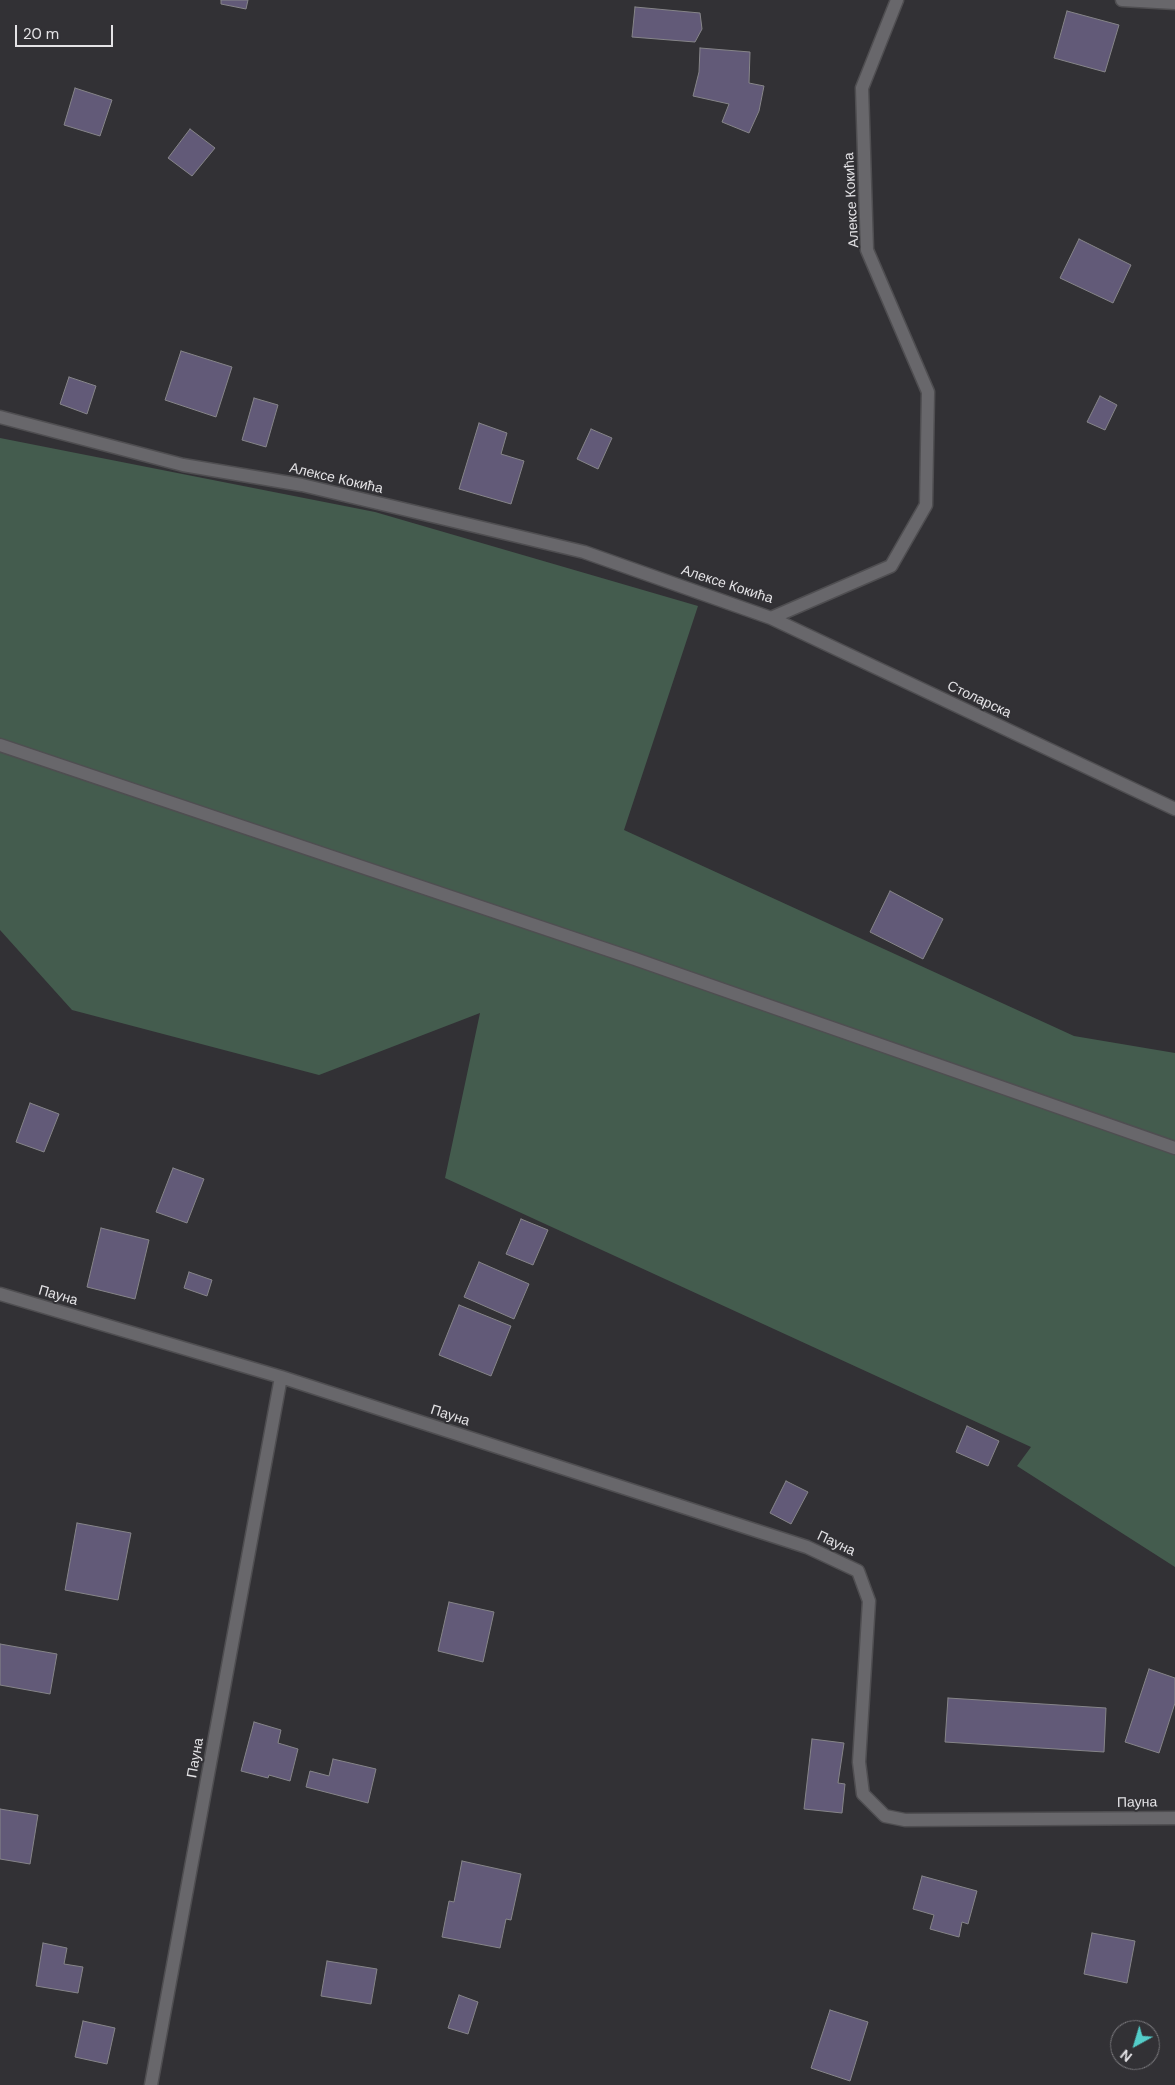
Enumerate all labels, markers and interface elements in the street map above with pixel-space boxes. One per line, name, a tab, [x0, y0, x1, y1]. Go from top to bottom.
scale bar	[18, 15, 115, 47]
text: 20 m	[23, 24, 59, 44]
street label: Алексе Кокића	[841, 152, 863, 248]
street label: Алексе Кокића	[288, 460, 384, 498]
street label: Алексе Кокића	[679, 562, 775, 608]
street label: Столарска	[944, 678, 1014, 722]
street label: Пауна	[36, 1282, 80, 1310]
street label: Пауна	[428, 1402, 472, 1430]
street label: Пауна	[814, 1528, 858, 1560]
street label: Пауна	[184, 1737, 208, 1779]
street label: Пауна	[1117, 1794, 1157, 1812]
north arrow	[1110, 2020, 1160, 2070]
text: N	[1117, 2046, 1136, 2066]

